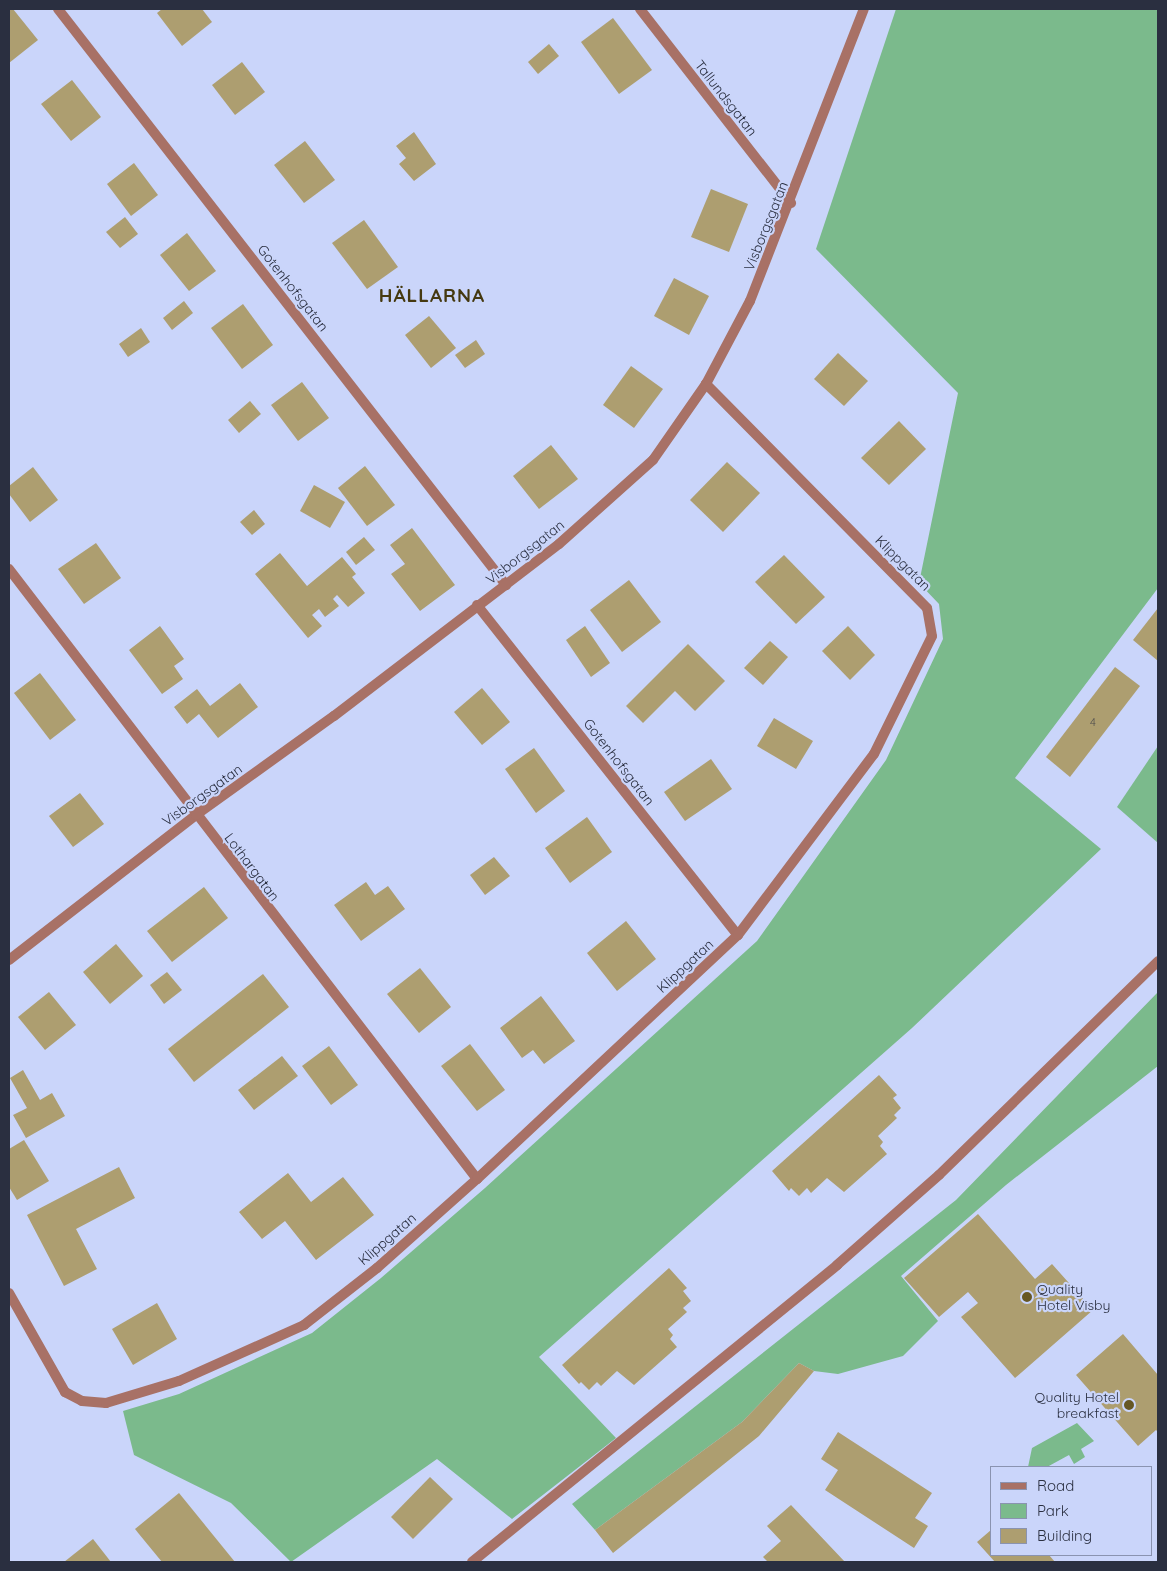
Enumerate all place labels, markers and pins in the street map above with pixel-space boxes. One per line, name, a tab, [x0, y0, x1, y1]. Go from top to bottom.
place label: Quality Hotel Visby	[1037, 1281, 1110, 1314]
marker: Quality Hotel Visby	[1021, 1291, 1033, 1303]
place label: Quality Hotel breakfast	[1035, 1389, 1119, 1421]
marker: Quality Hotel breakfast	[1123, 1399, 1135, 1411]

